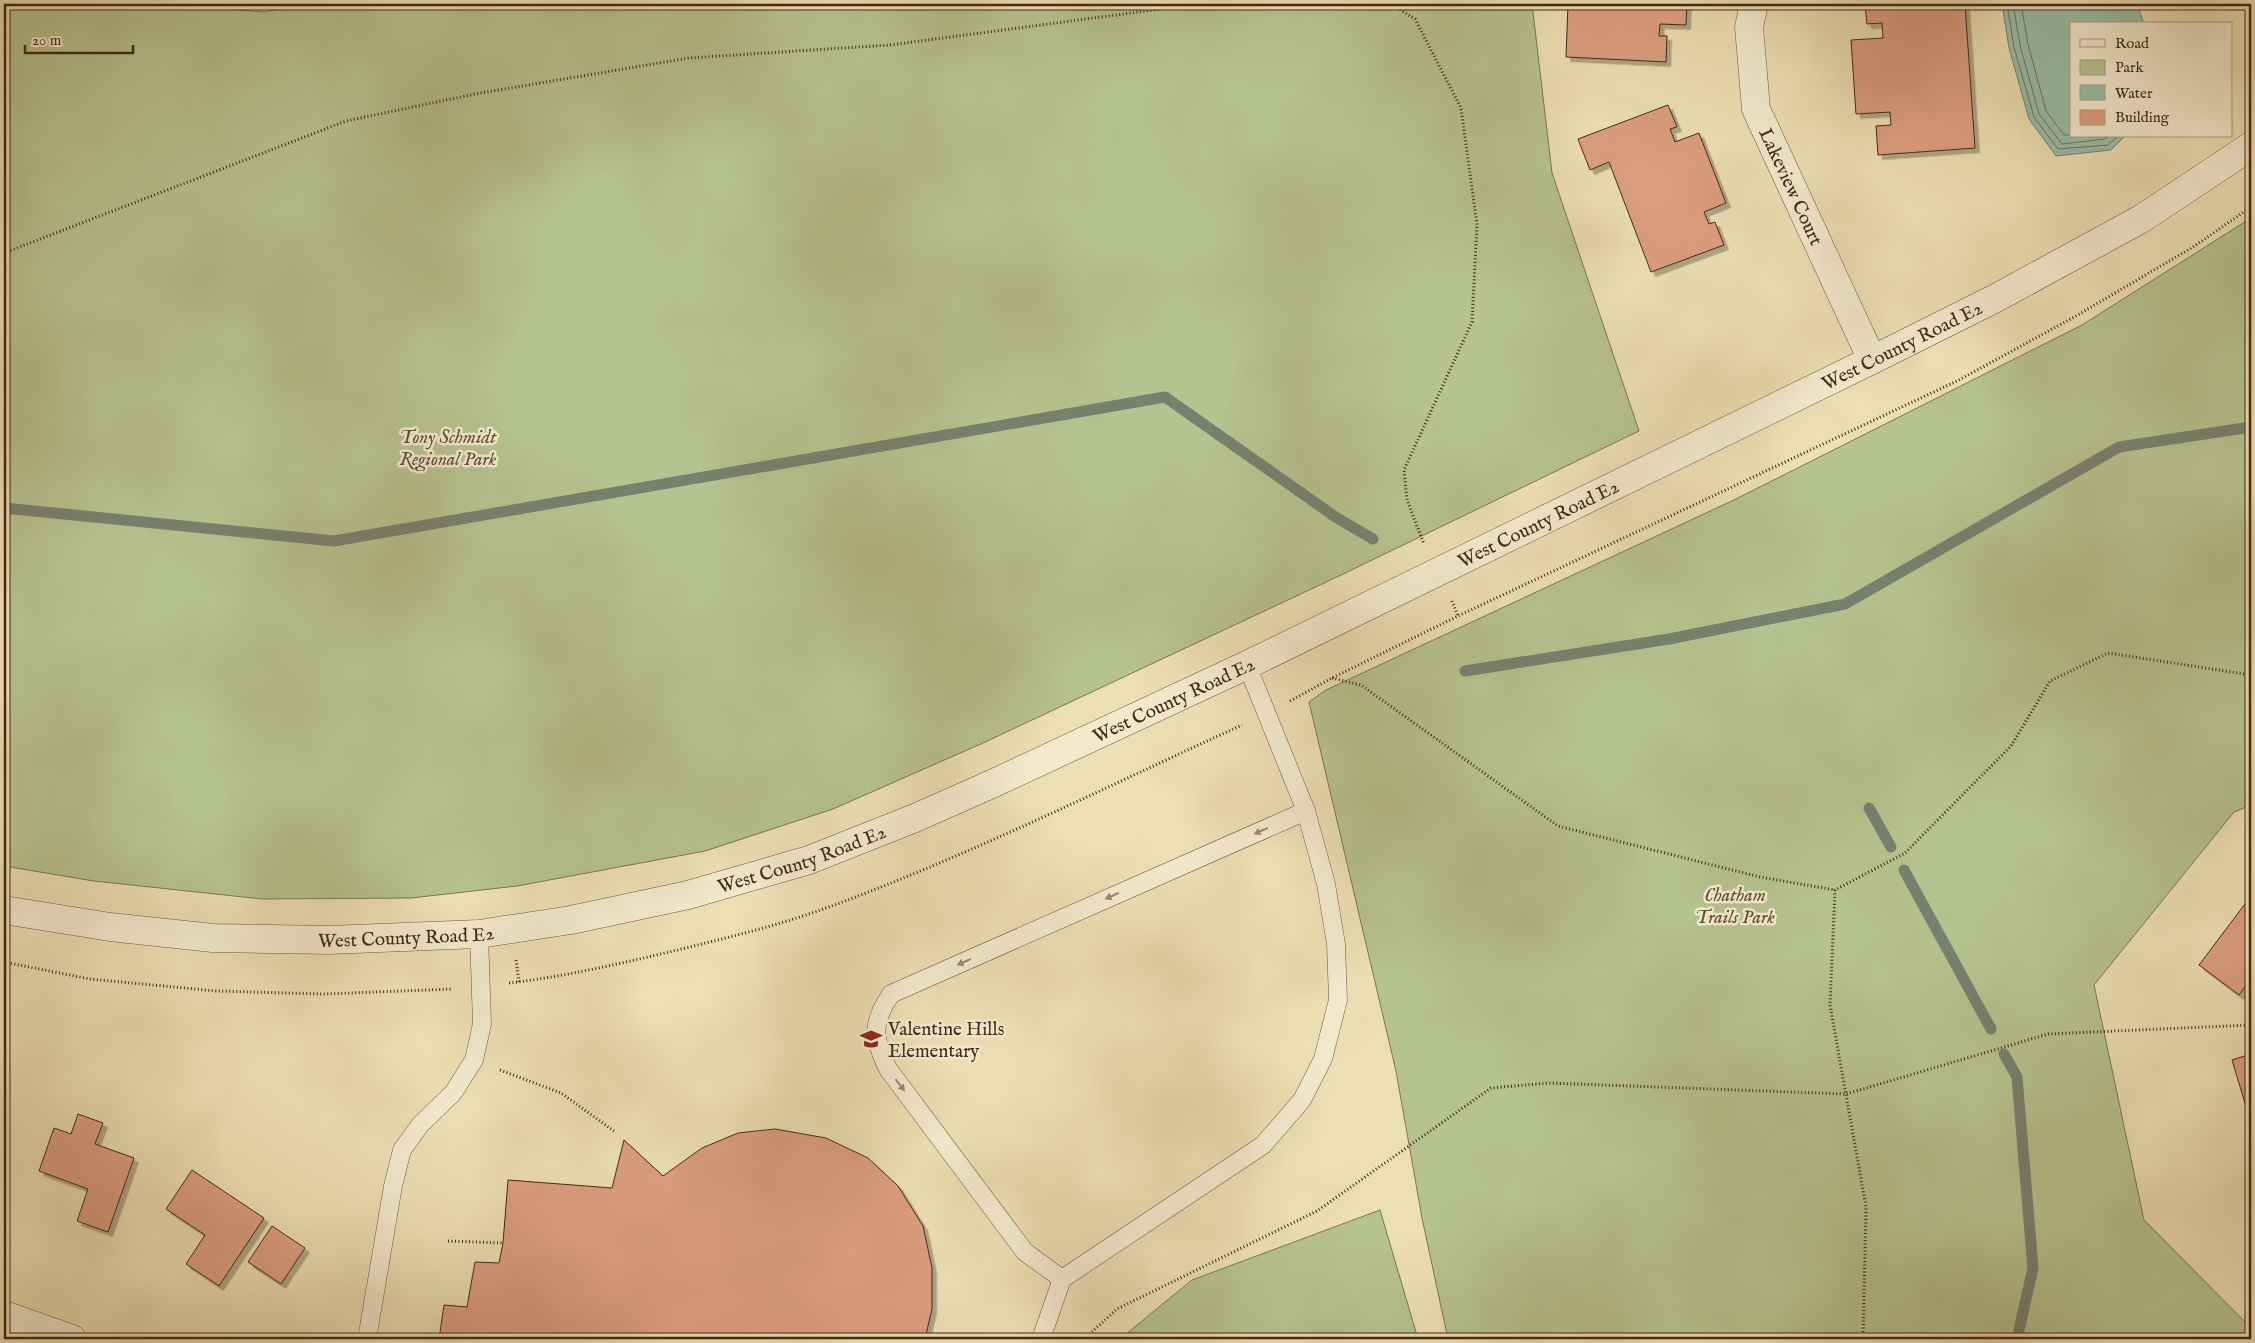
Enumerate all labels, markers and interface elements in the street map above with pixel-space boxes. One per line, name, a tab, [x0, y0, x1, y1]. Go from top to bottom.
scale bar	[25, 22, 132, 54]
legend	[2070, 22, 2232, 138]
text: 20 m	[32, 31, 62, 50]
text: Road	[2115, 34, 2150, 53]
text: Park	[2115, 58, 2145, 77]
text: Water	[2115, 84, 2153, 103]
text: Building	[2115, 108, 2170, 127]
street label: Lakeview Court	[1752, 125, 1828, 250]
street label: West County Road E2	[1818, 297, 1987, 397]
park label: Tony Schmidt Regional Park	[400, 426, 497, 472]
street label: West County Road E2	[1454, 475, 1623, 574]
street label: West County Road E2	[1089, 653, 1259, 749]
street label: West County Road E2	[715, 821, 890, 900]
one-way arrow	[1254, 827, 1268, 835]
park label: Chatham Trails Park	[1695, 884, 1775, 930]
one-way arrow	[1105, 893, 1119, 901]
street label: West County Road E2	[318, 922, 496, 954]
one-way arrow	[957, 958, 971, 966]
place label: Valentine Hills Elementary	[887, 1018, 1004, 1064]
school or university icon: Valentine Hills Elementary	[858, 1026, 884, 1052]
one-way arrow	[894, 1078, 905, 1091]

